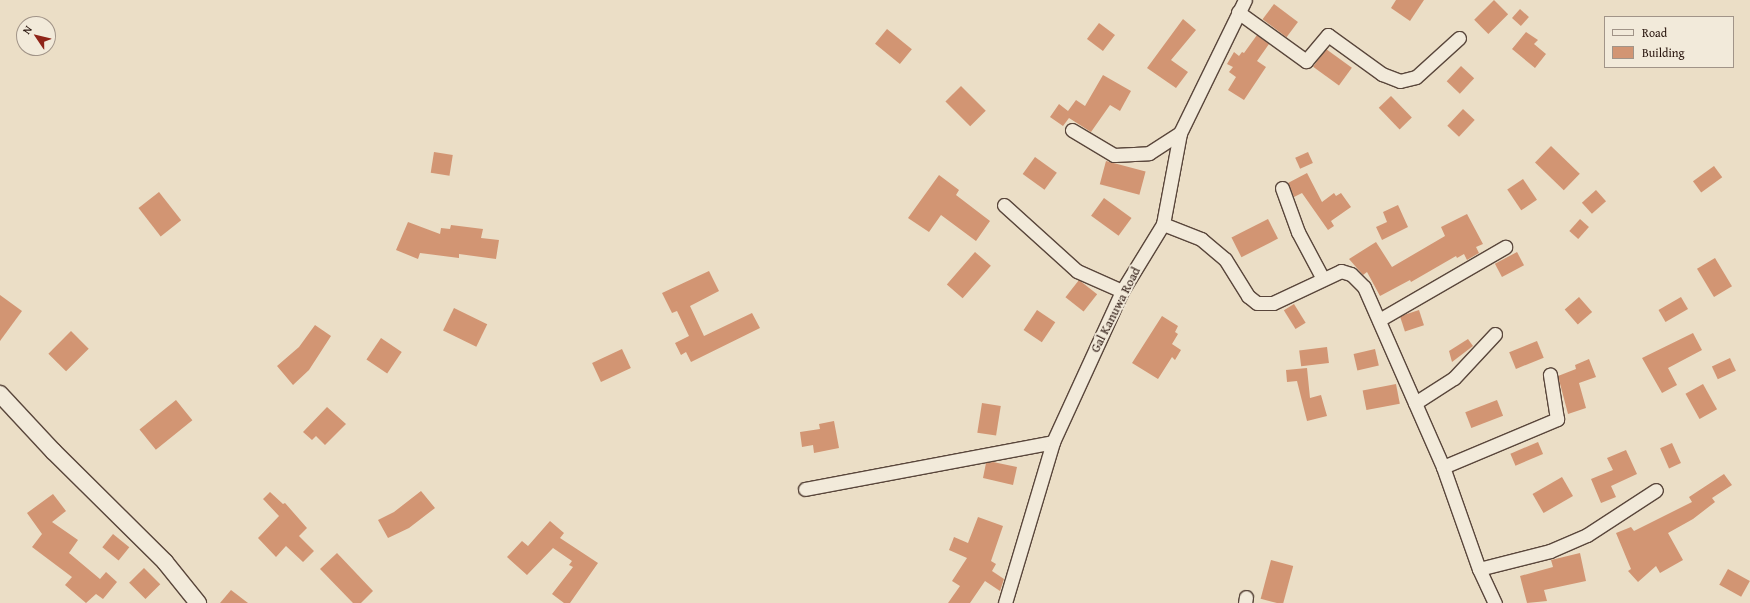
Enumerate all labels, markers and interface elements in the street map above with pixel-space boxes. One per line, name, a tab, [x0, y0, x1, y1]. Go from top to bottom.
north arrow	[16, 16, 56, 56]
legend	[1604, 16, 1734, 68]
text: N	[18, 22, 36, 37]
text: Road	[1642, 24, 1667, 41]
text: Building	[1642, 44, 1685, 61]
street label: Gal Kanuwa Road	[1088, 265, 1144, 355]

